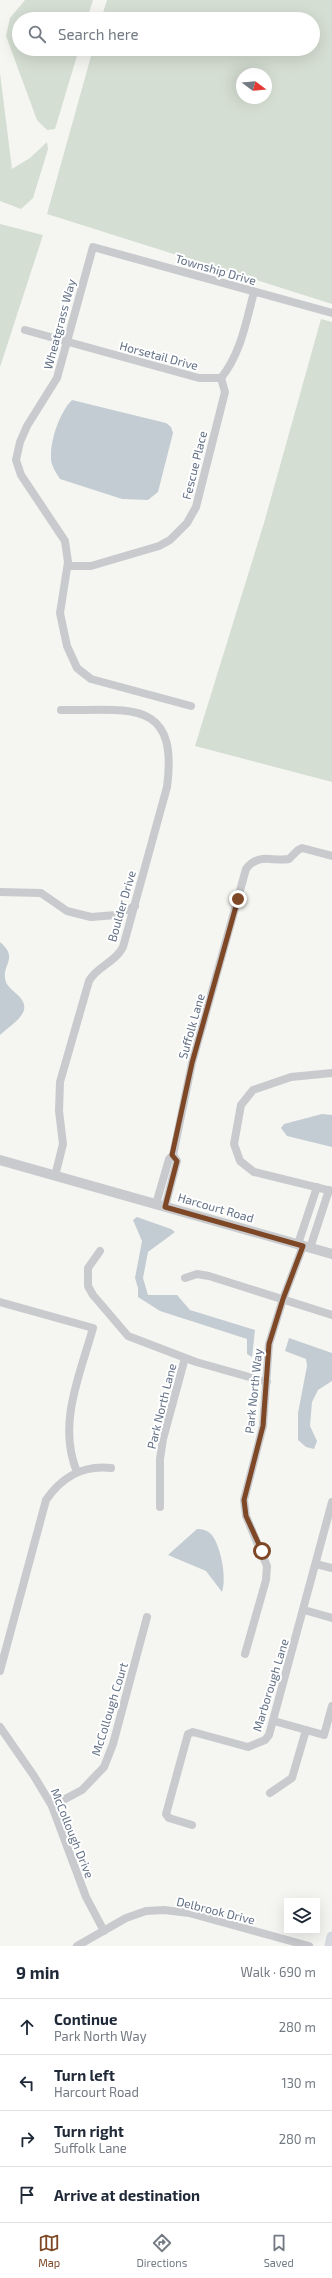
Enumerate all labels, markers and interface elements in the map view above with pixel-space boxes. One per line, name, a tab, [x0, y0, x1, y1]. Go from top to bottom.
search box	[12, 12, 320, 56]
icon: search	[26, 23, 48, 45]
text: Search here	[58, 25, 139, 43]
north arrow	[236, 68, 272, 104]
street label: Township Drive	[174, 251, 258, 287]
street label: Wheatgrass Way	[40, 277, 78, 371]
street label: Horsetail Drive	[118, 338, 200, 372]
street label: Fescue Place	[179, 429, 209, 501]
street label: Boulder Drive	[104, 869, 138, 943]
route end	[229, 890, 247, 908]
street label: Suffolk Lane	[175, 992, 207, 1060]
street label: Harcourt Road	[176, 1189, 256, 1225]
street label: Park North Way	[242, 1347, 264, 1434]
street label: Park North Lane	[144, 1362, 178, 1450]
route start	[253, 1542, 271, 1560]
street label: Marborough Lane	[249, 1637, 291, 1733]
street label: McCollough Court	[88, 1660, 130, 1757]
street label: McCollough Drive	[49, 1786, 97, 1880]
street label: Delbrook Drive	[175, 1893, 257, 1927]
map controls	[284, 1898, 320, 1934]
button: layers	[284, 1898, 320, 1934]
text: 9 min	[16, 1962, 60, 1982]
text: Walk · 690 m	[240, 1964, 316, 1980]
text: Continue	[54, 2010, 117, 2028]
icon: ahead	[16, 2016, 38, 2038]
text: 280 m	[279, 2019, 316, 2035]
text: Park North Way	[54, 2028, 147, 2044]
text: Turn left	[54, 2066, 115, 2084]
icon: left	[16, 2072, 38, 2094]
text: 130 m	[281, 2075, 316, 2091]
text: Harcourt Road	[54, 2084, 139, 2100]
text: Turn right	[54, 2122, 124, 2140]
icon: right	[16, 2128, 38, 2150]
text: 280 m	[279, 2131, 316, 2147]
text: Suffolk Lane	[54, 2140, 127, 2156]
icon: arrive	[16, 2184, 38, 2206]
text: Arrive at destination	[54, 2186, 200, 2204]
tab: Map	[38, 2232, 60, 2269]
tab: Directions	[137, 2232, 187, 2269]
tab: Saved	[264, 2232, 294, 2269]

